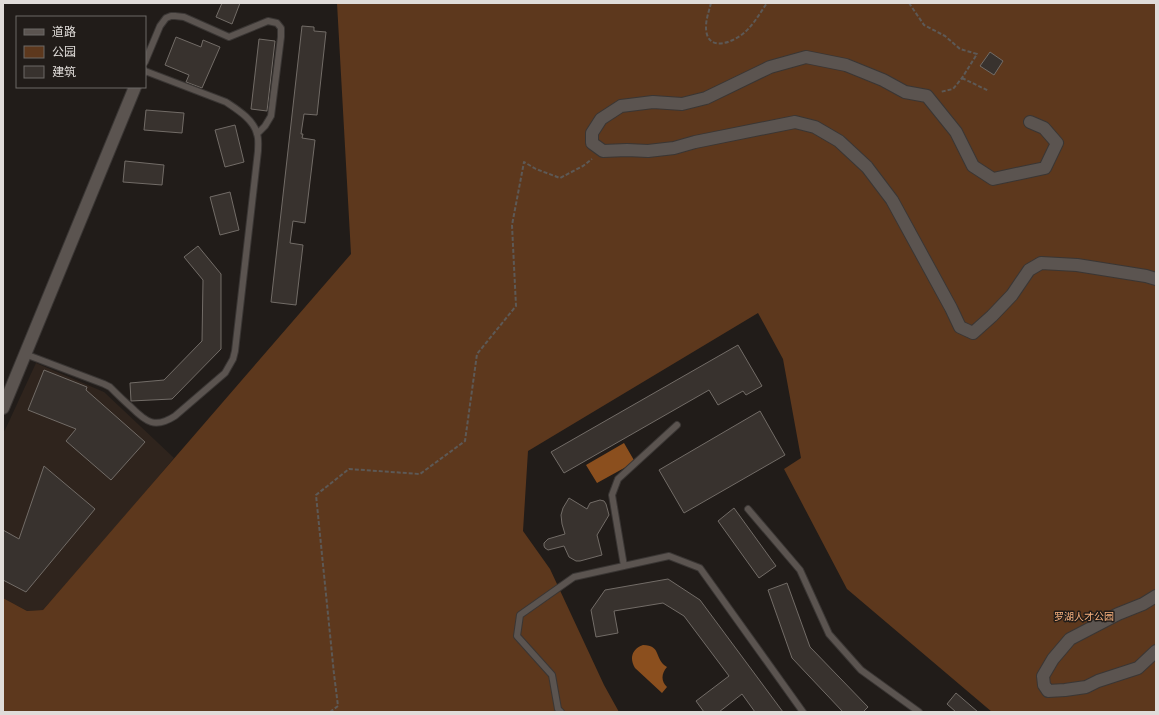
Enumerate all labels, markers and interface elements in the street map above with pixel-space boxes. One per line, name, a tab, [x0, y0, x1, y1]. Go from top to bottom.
legend	[16, 16, 146, 88]
text: 道路	[52, 24, 76, 39]
text: 公园	[52, 44, 76, 59]
text: 建筑	[52, 64, 76, 79]
park label: 罗湖人才公园	[1054, 610, 1114, 623]

